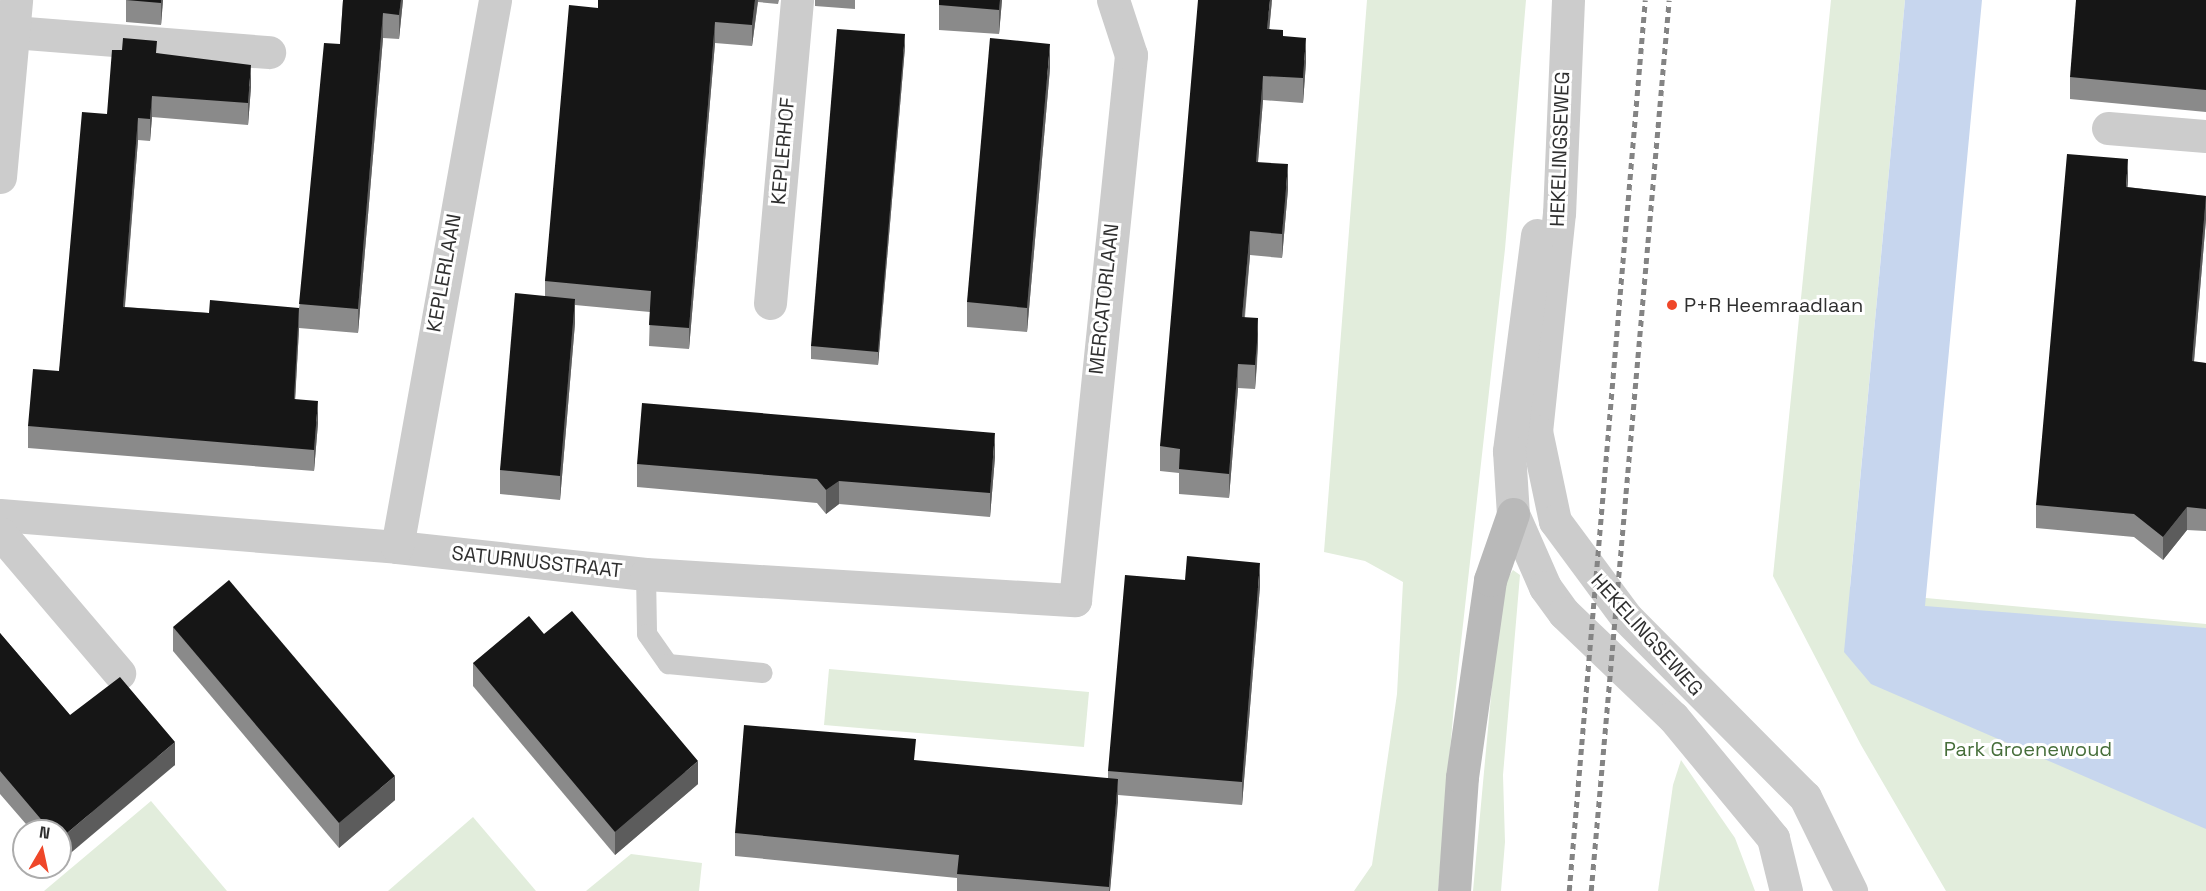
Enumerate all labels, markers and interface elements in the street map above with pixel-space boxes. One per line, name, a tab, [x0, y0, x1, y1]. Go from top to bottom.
street label: HEKELINGSEWEG	[1545, 71, 1575, 227]
street label: KEPLERHOF	[766, 96, 800, 206]
street label: KEPLERLAAN	[422, 212, 466, 334]
street label: MERCATORLAAN	[1084, 222, 1124, 376]
place label: P+R Heemraadlaan	[1684, 293, 1863, 317]
marker: P+R Heemraadlaan	[1665, 298, 1679, 312]
street label: SATURNUSSTRAAT	[451, 541, 623, 583]
street label: HEKELINGSEWEG	[1586, 569, 1708, 701]
park label: Park Groenewoud	[1944, 737, 2112, 761]
north arrow	[12, 819, 72, 879]
text: N	[38, 821, 52, 844]

